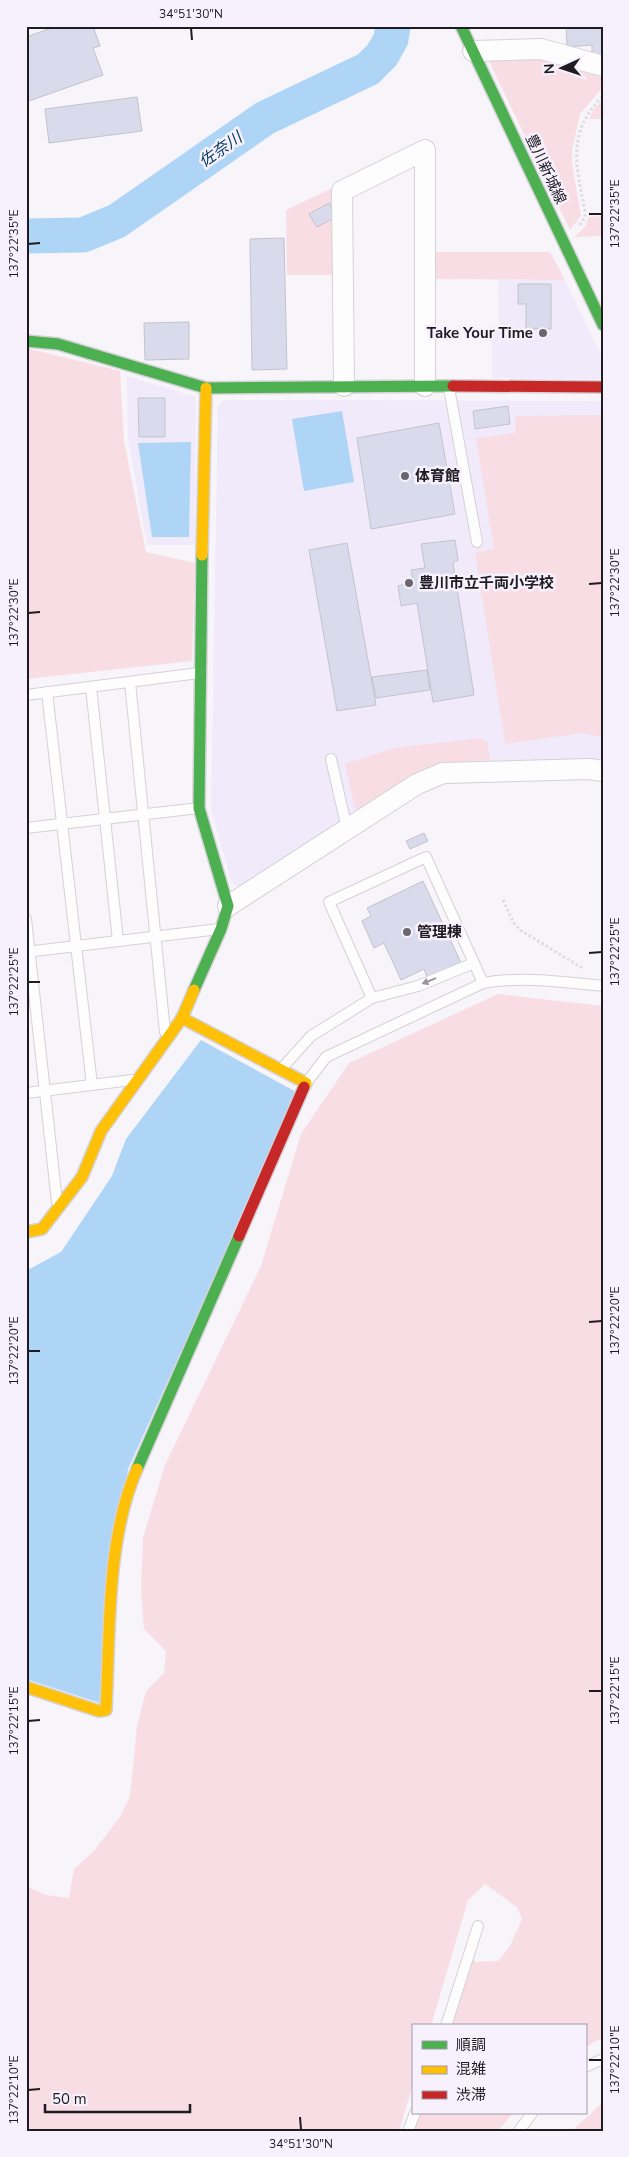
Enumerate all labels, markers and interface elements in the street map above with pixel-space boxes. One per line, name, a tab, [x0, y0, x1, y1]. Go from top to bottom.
text: 34°51'30"N	[159, 6, 223, 22]
north arrow	[536, 42, 586, 92]
text: N	[540, 63, 559, 74]
water label: 佐奈川	[195, 126, 248, 173]
street label: 豊川新城線	[521, 131, 571, 207]
text: 137°22'35"E	[607, 179, 623, 249]
text: 137°22'35"E	[6, 209, 22, 279]
place label: Take Your Time	[427, 323, 533, 343]
marker: Take Your Time	[537, 327, 549, 339]
place label: 体育館	[415, 466, 460, 486]
marker: 体育館	[399, 470, 411, 482]
text: 137°22'30"E	[607, 548, 623, 618]
place label: 豊川市立千両小学校	[419, 573, 554, 593]
marker: 豊川市立千両小学校	[403, 577, 415, 589]
text: 137°22'30"E	[6, 578, 22, 648]
text: 137°22'25"E	[607, 917, 623, 987]
place label: 管理棟	[417, 922, 462, 942]
marker: 管理棟	[401, 926, 413, 938]
text: 137°22'25"E	[6, 947, 22, 1017]
one-way arrow	[422, 978, 436, 986]
text: 137°22'20"E	[607, 1286, 623, 1356]
text: 137°22'20"E	[6, 1316, 22, 1386]
text: 137°22'15"E	[607, 1656, 623, 1726]
text: 137°22'15"E	[6, 1686, 22, 1756]
legend	[412, 2024, 586, 2114]
text: 137°22'10"E	[607, 2025, 623, 2095]
text: 順調	[456, 2035, 486, 2055]
text: 137°22'10"E	[6, 2055, 22, 2125]
text: 混雑	[456, 2059, 486, 2079]
scale bar	[45, 2082, 190, 2114]
text: 渋滞	[456, 2085, 486, 2105]
text: 50 m	[52, 2089, 87, 2109]
text: 34°51'30"N	[269, 2136, 333, 2152]

